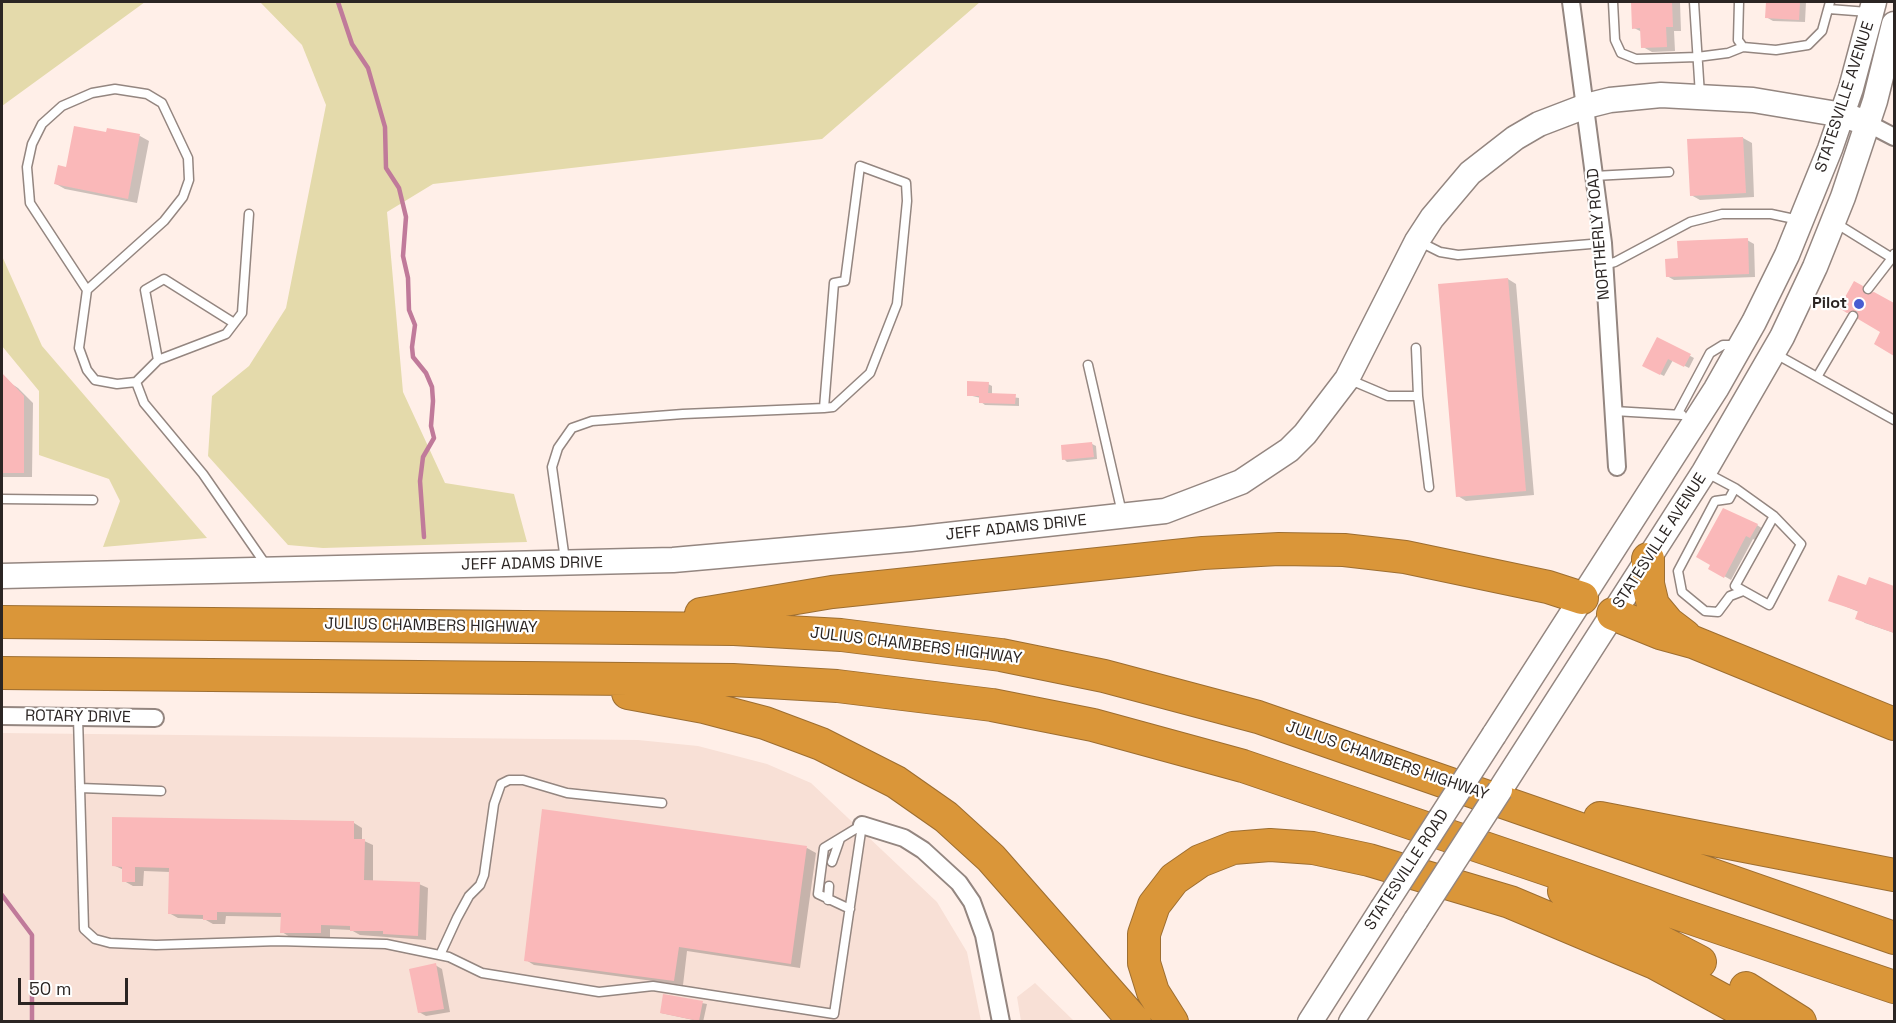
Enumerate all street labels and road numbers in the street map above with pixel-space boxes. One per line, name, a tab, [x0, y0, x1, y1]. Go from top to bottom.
street label: STATESVILLE AVENUE	[1812, 19, 1878, 175]
street label: NORTHERLY ROAD	[1584, 167, 1614, 301]
street label: STATESVILLE AVENUE	[1609, 470, 1711, 612]
street label: JEFF ADAMS DRIVE	[944, 511, 1088, 545]
street label: JEFF ADAMS DRIVE	[461, 553, 603, 575]
street label: JULIUS CHAMBERS HIGHWAY	[324, 615, 538, 637]
street label: JULIUS CHAMBERS HIGHWAY	[809, 623, 1023, 669]
street label: ROTARY DRIVE	[25, 706, 131, 728]
street label: JULIUS CHAMBERS HIGHWAY	[1283, 717, 1491, 805]
street label: STATESVILLE ROAD	[1361, 806, 1453, 934]

